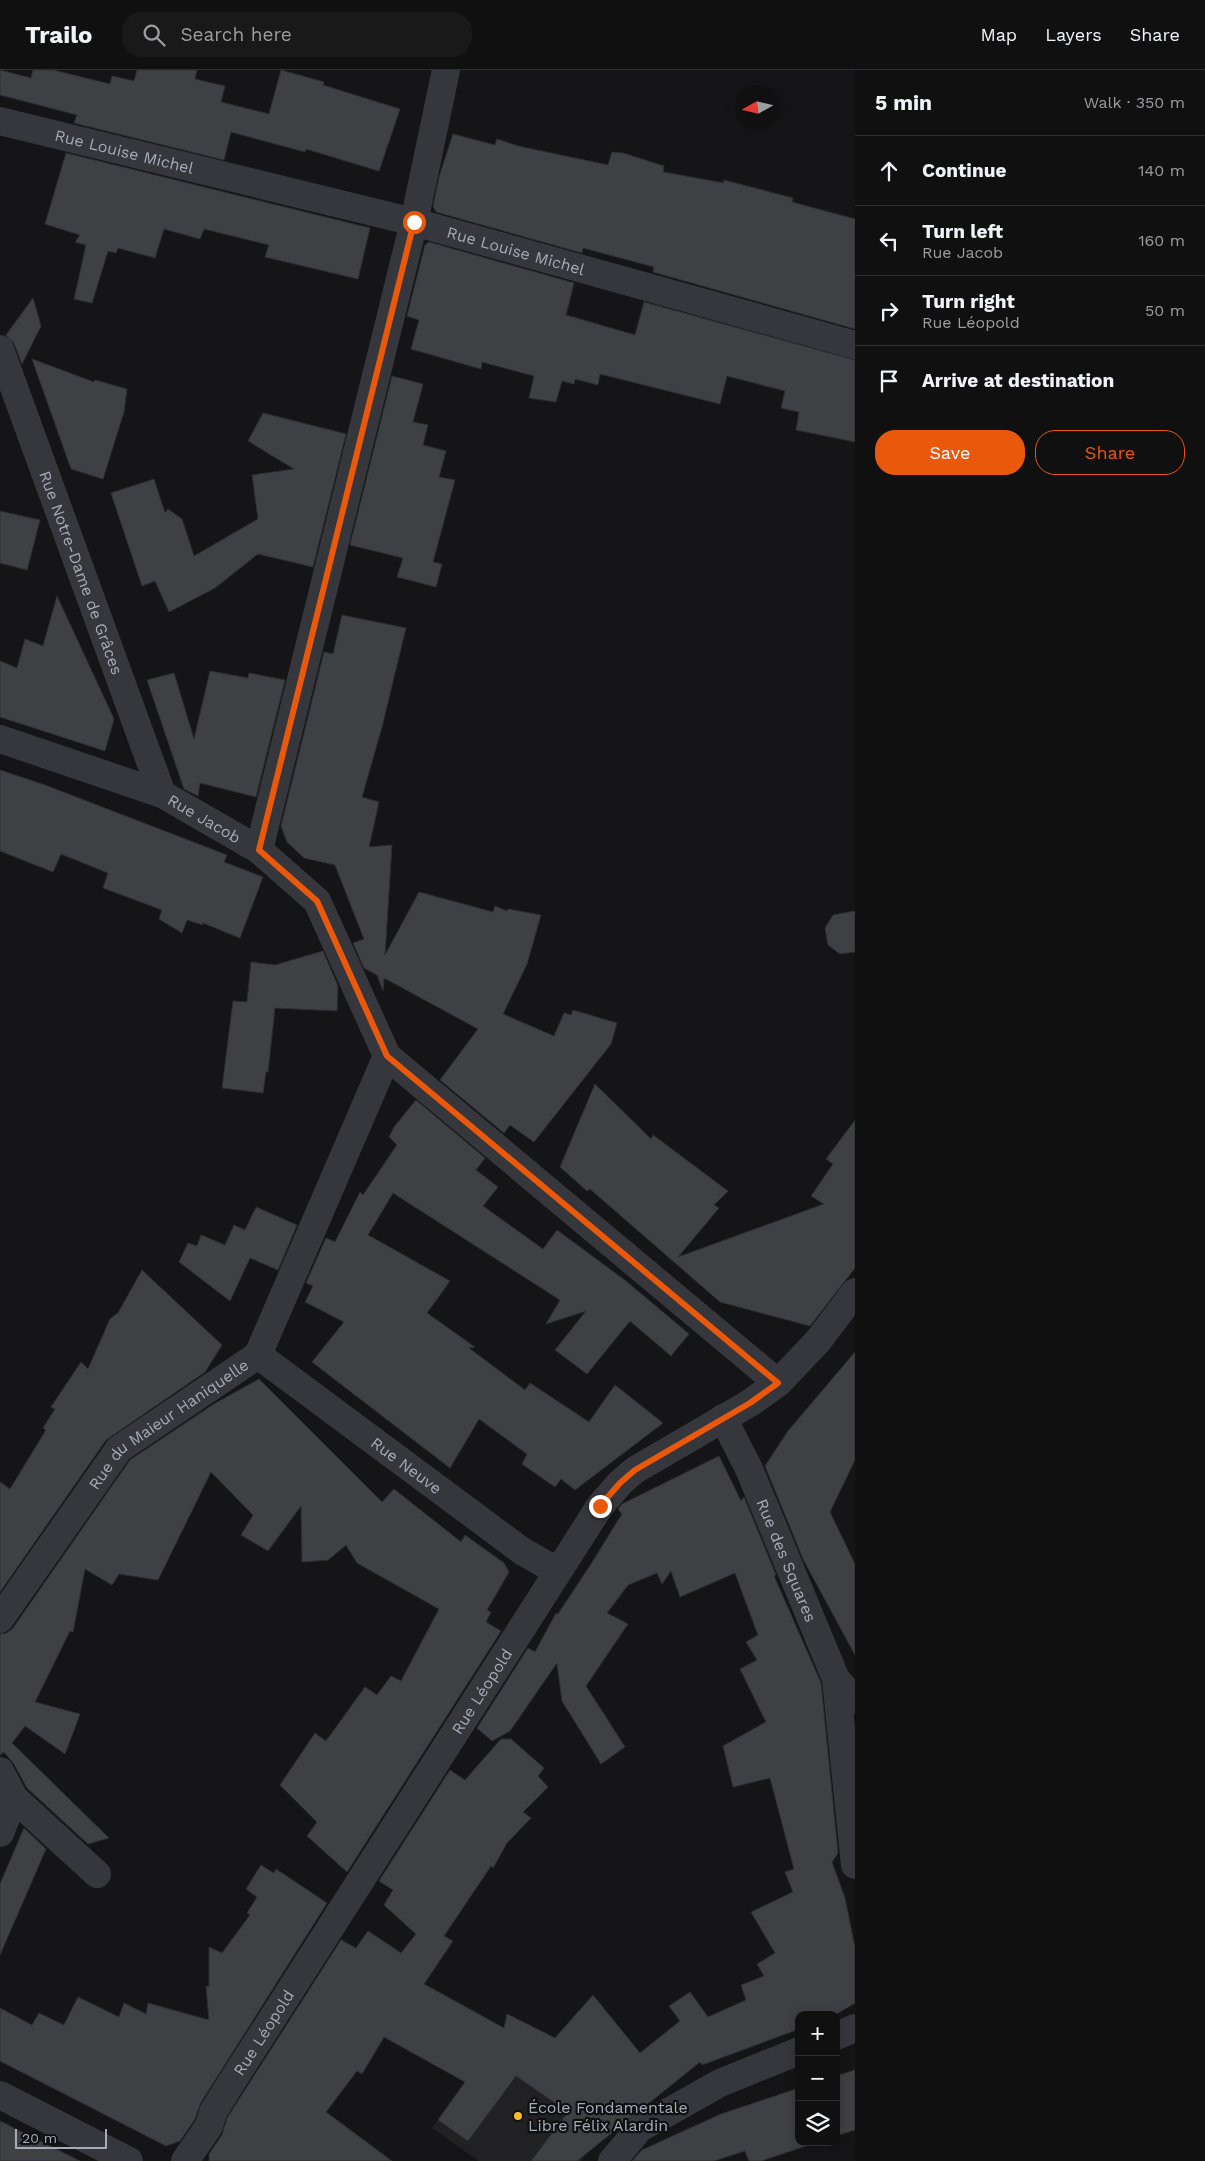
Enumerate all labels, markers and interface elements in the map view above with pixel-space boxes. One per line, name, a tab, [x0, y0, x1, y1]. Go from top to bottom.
search box	[122, 12, 472, 57]
text: Trailo	[25, 21, 92, 49]
icon: search	[140, 21, 168, 49]
text: Search here	[180, 23, 292, 46]
text: Map	[980, 24, 1017, 45]
text: Layers	[1045, 24, 1102, 45]
text: Share	[1130, 24, 1180, 45]
north arrow	[735, 85, 780, 130]
text: 5 min	[875, 90, 932, 115]
text: Walk · 350 m	[1084, 93, 1185, 112]
street label: Rue Louise Michel	[53, 125, 196, 177]
icon: ahead	[875, 157, 903, 185]
text: Continue	[922, 159, 1006, 182]
text: 140 m	[1138, 161, 1185, 180]
route start	[403, 211, 426, 234]
text: Turn left	[922, 220, 1003, 243]
street label: Rue Louise Michel	[445, 222, 587, 279]
icon: left	[875, 227, 903, 255]
text: 160 m	[1138, 231, 1185, 250]
text: Rue Jacob	[922, 243, 1003, 262]
text: Turn right	[922, 290, 1015, 313]
icon: right	[875, 297, 903, 325]
text: 50 m	[1145, 301, 1185, 320]
text: Rue Léopold	[922, 313, 1020, 332]
icon: arrive	[875, 367, 903, 395]
text: Arrive at destination	[922, 369, 1114, 392]
button: Save	[875, 430, 1025, 475]
button: Share	[1035, 430, 1185, 475]
street label: Rue Notre-Dame de Grâces	[36, 468, 127, 677]
street label: Rue Jacob	[164, 790, 244, 847]
street label: Rue du Maieur Haniquelle	[84, 1355, 252, 1493]
street label: Rue Neuve	[367, 1433, 446, 1498]
route end	[589, 1495, 612, 1518]
street label: Rue des Squares	[753, 1496, 821, 1625]
street label: Rue Léopold	[447, 1645, 516, 1738]
street label: Rue Léopold	[229, 1986, 298, 2079]
map controls	[795, 2011, 840, 2146]
button: +	[795, 2011, 840, 2056]
button: −	[795, 2056, 840, 2101]
place label: École Fondamentale Libre Félix Alardin	[528, 2098, 688, 2135]
button: layers	[795, 2101, 840, 2146]
marker: École Fondamentale Libre Félix Alardin	[512, 2110, 524, 2122]
scale bar	[15, 2126, 108, 2149]
text: 20 m	[22, 2130, 57, 2146]

